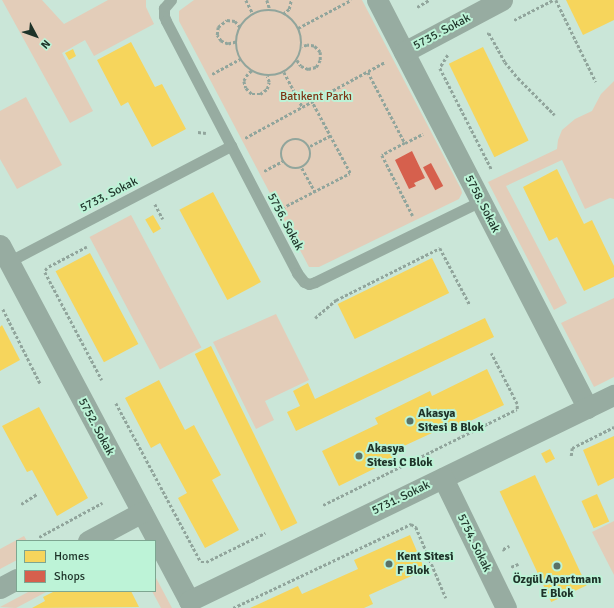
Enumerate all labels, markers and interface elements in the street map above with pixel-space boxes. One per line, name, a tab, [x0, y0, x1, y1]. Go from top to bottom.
street label: 5735. Sokak	[411, 11, 473, 53]
north arrow	[16, 16, 56, 56]
text: N	[38, 37, 53, 51]
park label: Batıkent Parkı	[280, 90, 352, 104]
street label: 5758. Sokak	[461, 173, 503, 235]
street label: 5733. Sokak	[78, 174, 140, 216]
street label: 5756. Sokak	[264, 191, 306, 253]
street label: 5752. Sokak	[75, 396, 117, 458]
place label: Akasya Sitesi B Blok	[418, 407, 484, 435]
marker: Akasya Sitesi B Blok	[405, 416, 415, 426]
place label: Akasya Sitesi C Blok	[367, 442, 433, 470]
marker: Akasya Sitesi C Blok	[354, 451, 364, 461]
street label: 5731. Sokak	[370, 478, 432, 518]
street label: 5754. Sokak	[454, 512, 494, 574]
legend	[16, 540, 156, 592]
text: Homes	[54, 549, 89, 564]
place label: Kent Sitesi F Blok	[397, 550, 453, 578]
marker: Kent Sitesi F Blok	[384, 559, 394, 569]
marker: Özgül Apartmanı E Blok	[552, 561, 562, 571]
text: Shops	[54, 569, 85, 584]
place label: Özgül Apartmanı E Blok	[513, 573, 601, 601]

